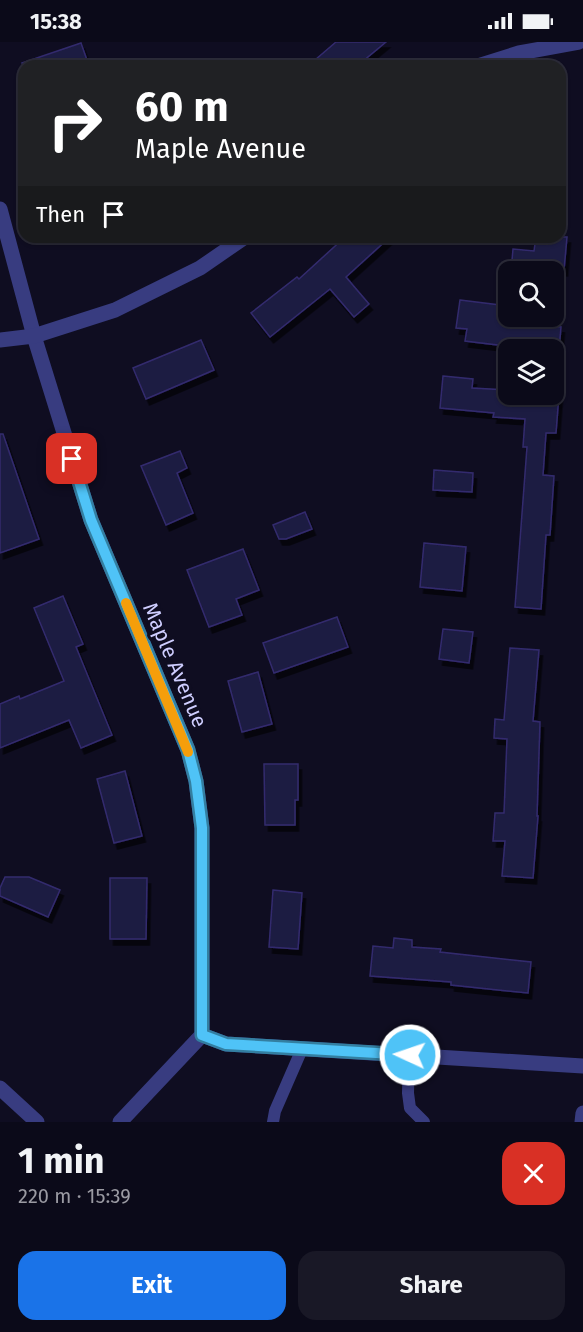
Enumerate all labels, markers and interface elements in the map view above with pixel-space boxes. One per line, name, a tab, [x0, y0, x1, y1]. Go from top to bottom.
text: 15:38	[30, 8, 82, 35]
text: 60 m	[135, 82, 229, 132]
icon: right	[36, 84, 114, 162]
text: Maple Avenue	[135, 133, 306, 165]
icon: arrive	[97, 198, 130, 231]
text: Then	[36, 201, 85, 228]
map controls	[498, 261, 564, 405]
button: search	[498, 261, 564, 327]
button: layers	[498, 339, 564, 405]
pin	[46, 433, 97, 484]
icon: arrive	[55, 442, 88, 475]
street label: Maple Avenue	[137, 599, 213, 731]
position arrow	[378, 1023, 442, 1087]
text: 1 min	[18, 1139, 105, 1183]
button: close	[502, 1142, 565, 1205]
text: 220 m · 15:39	[18, 1184, 131, 1208]
button: Exit	[18, 1251, 286, 1320]
button: Share	[298, 1251, 565, 1320]

